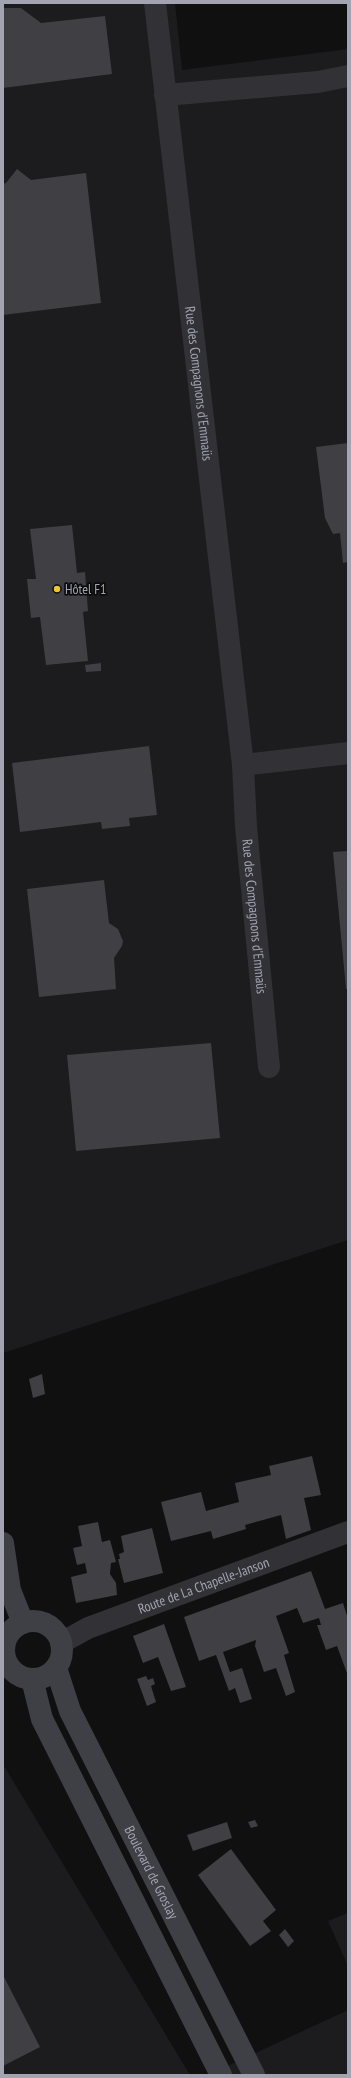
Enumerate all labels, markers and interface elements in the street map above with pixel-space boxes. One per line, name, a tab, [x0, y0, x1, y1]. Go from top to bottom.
street label: Rue des Compagnons d'Emmaüs	[181, 305, 217, 462]
place label: Hôtel F1	[65, 580, 106, 598]
marker: Hôtel F1	[52, 584, 62, 594]
street label: Rue des Compagnons d'Emmaüs	[238, 838, 271, 995]
street label: Route de La Chapelle-Janson	[135, 1553, 272, 1618]
street label: Boulevard de Groslay	[121, 1823, 183, 1923]

